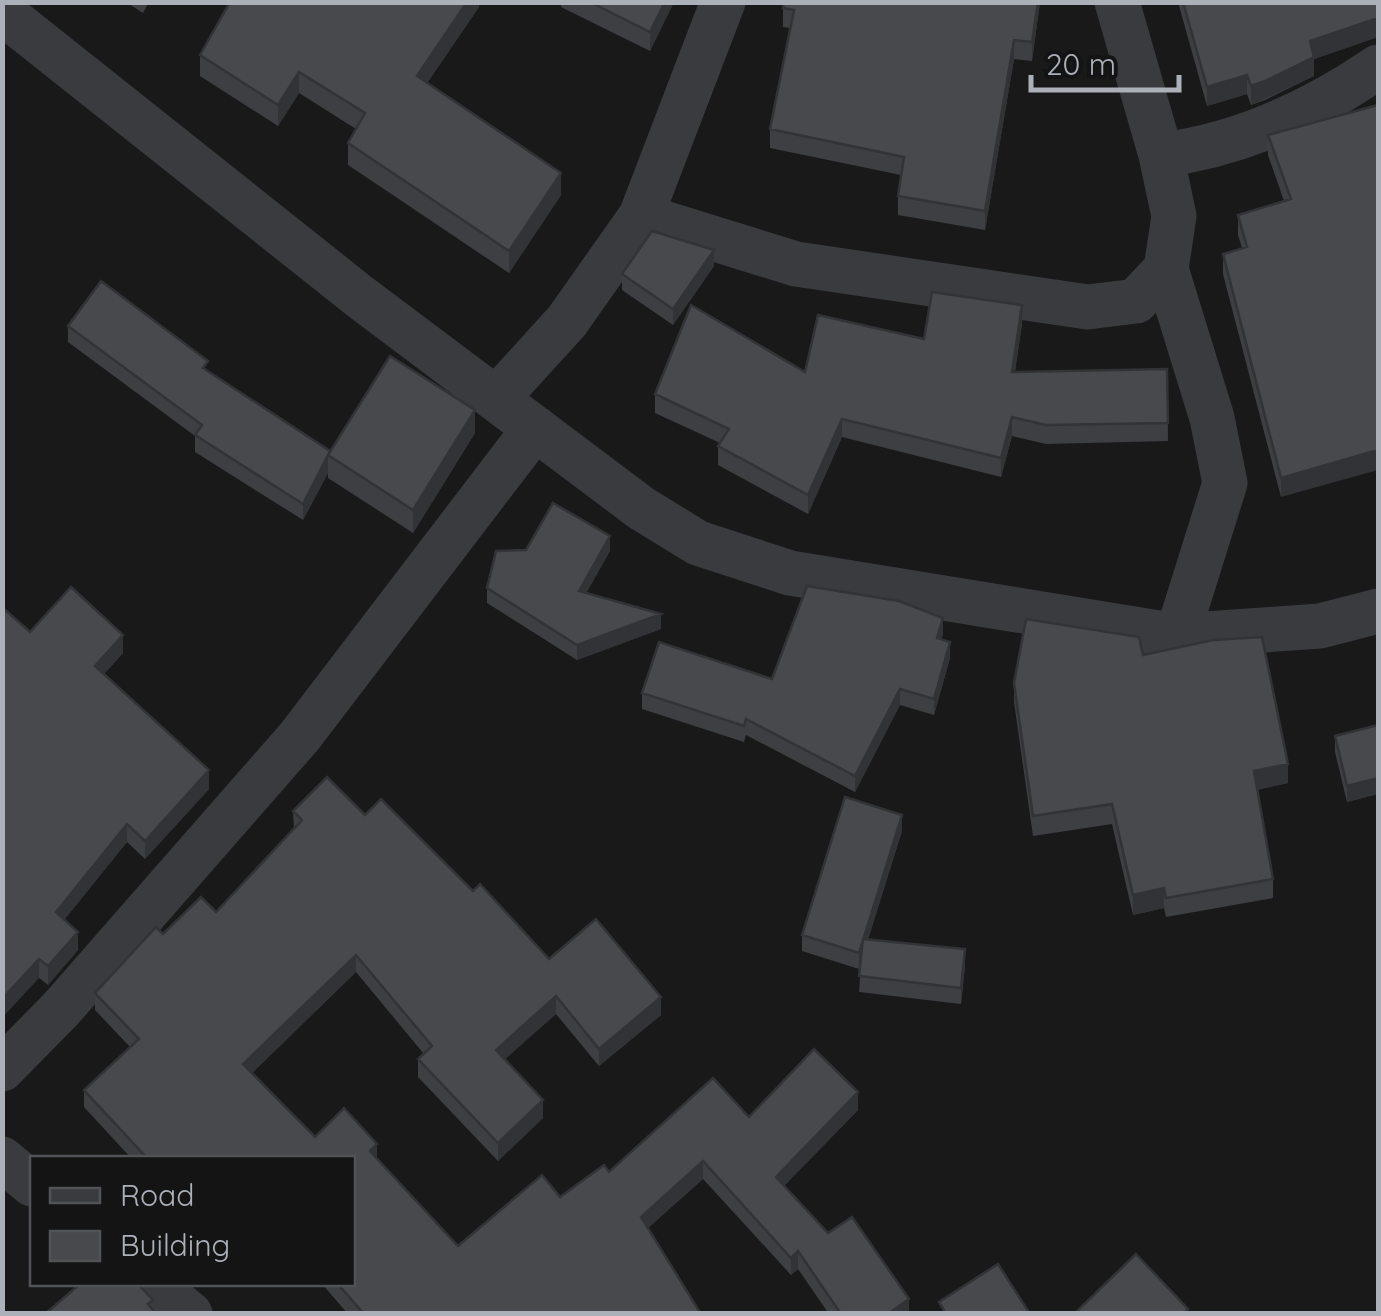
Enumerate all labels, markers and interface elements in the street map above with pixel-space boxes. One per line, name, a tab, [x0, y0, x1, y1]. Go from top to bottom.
scale bar	[1031, 30, 1178, 92]
text: 20 m	[1046, 45, 1116, 83]
legend	[30, 1156, 355, 1286]
text: Road	[120, 1176, 194, 1214]
text: Building	[120, 1226, 230, 1264]

